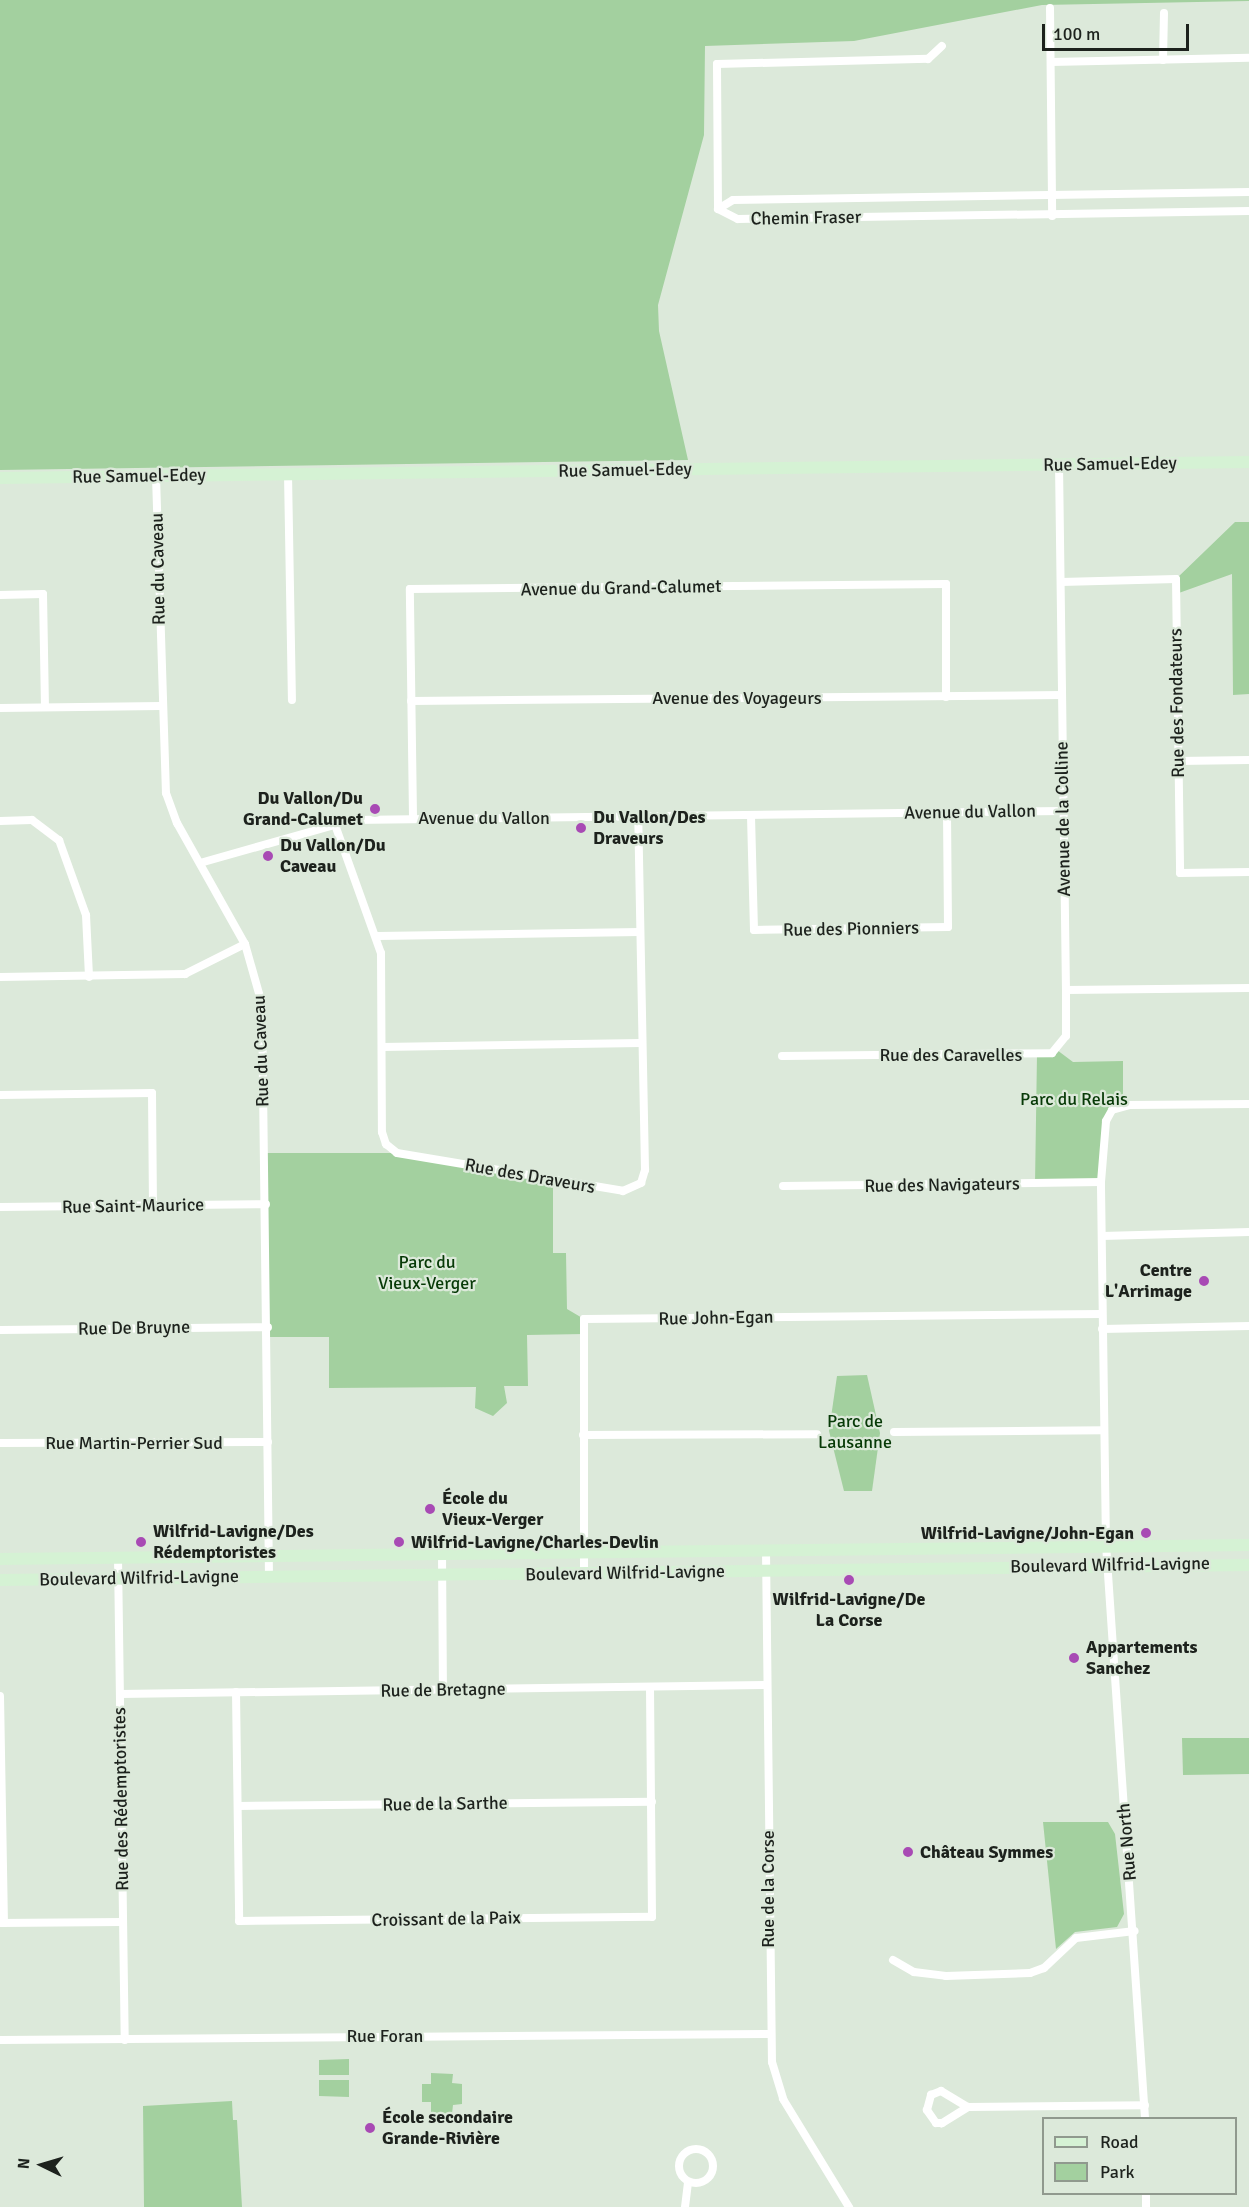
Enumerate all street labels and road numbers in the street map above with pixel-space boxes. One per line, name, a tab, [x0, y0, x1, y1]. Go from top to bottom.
street label: Chemin Fraser	[750, 206, 862, 230]
street label: Rue Samuel-Edey	[1043, 452, 1177, 476]
street label: Rue Samuel-Edey	[558, 458, 692, 482]
street label: Rue Samuel-Edey	[72, 464, 206, 488]
street label: Rue du Caveau	[146, 513, 170, 625]
street label: Avenue du Grand-Calumet	[520, 575, 722, 601]
street label: Rue des Fondateurs	[1165, 628, 1189, 778]
street label: Avenue des Voyageurs	[652, 687, 822, 709]
street label: Avenue de la Colline	[1051, 741, 1075, 897]
street label: Avenue du Vallon	[904, 800, 1036, 824]
street label: Avenue du Vallon	[418, 807, 550, 829]
street label: Rue des Pionniers	[783, 917, 919, 941]
street label: Rue du Caveau	[248, 995, 274, 1107]
street label: Rue des Caravelles	[880, 1044, 1022, 1066]
street label: Rue des Draveurs	[463, 1154, 597, 1198]
street label: Rue des Navigateurs	[864, 1173, 1020, 1197]
street label: Rue Saint-Maurice	[62, 1194, 204, 1218]
street label: Rue John-Egan	[658, 1306, 774, 1330]
street label: Rue De Bruyne	[78, 1316, 190, 1340]
street label: Rue Martin-Perrier Sud	[45, 1432, 223, 1454]
street label: Boulevard Wilfrid-Lavigne	[1010, 1552, 1210, 1578]
street label: Boulevard Wilfrid-Lavigne	[525, 1560, 725, 1586]
street label: Boulevard Wilfrid-Lavigne	[39, 1565, 239, 1591]
street label: Rue de Bretagne	[380, 1678, 506, 1702]
street label: Rue des Rédemptoristes	[109, 1707, 133, 1891]
street label: Rue de la Sarthe	[382, 1792, 508, 1816]
street label: Rue North	[1113, 1802, 1141, 1882]
street label: Rue de la Corse	[757, 1830, 779, 1948]
street label: Croissant de la Paix	[371, 1907, 521, 1931]
street label: Rue Foran	[347, 2025, 423, 2047]

